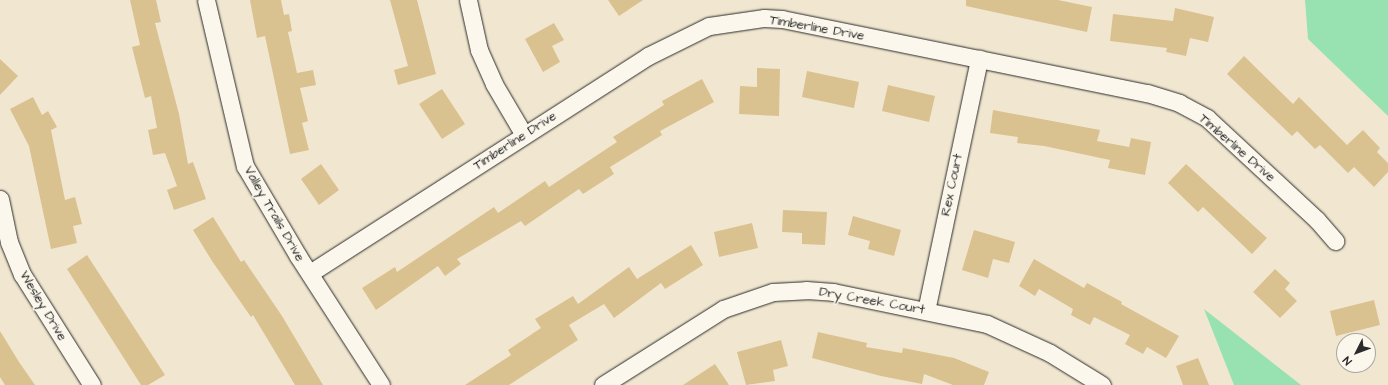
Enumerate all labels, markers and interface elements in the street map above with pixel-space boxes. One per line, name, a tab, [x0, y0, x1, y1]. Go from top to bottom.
street label: Timberline Drive	[768, 12, 866, 44]
street label: Timberline Drive	[471, 108, 559, 174]
street label: Timberline Drive	[1196, 111, 1278, 185]
street label: Rex Court	[938, 152, 966, 218]
street label: Valley Trails Drive	[240, 164, 308, 264]
street label: Wesley Drive	[16, 268, 70, 344]
street label: Dry Creek Court	[818, 284, 926, 318]
north arrow	[1336, 333, 1376, 373]
text: N	[1340, 353, 1355, 368]

